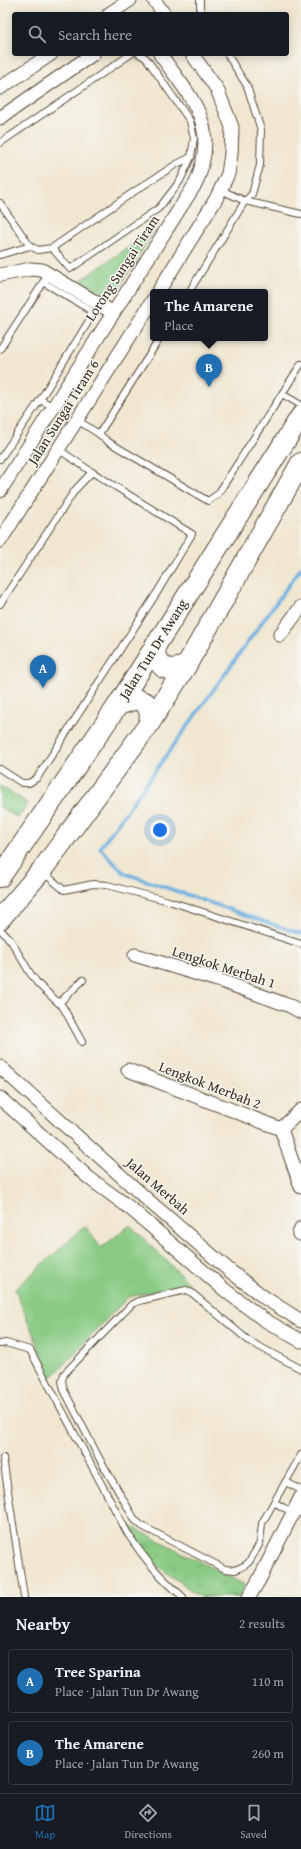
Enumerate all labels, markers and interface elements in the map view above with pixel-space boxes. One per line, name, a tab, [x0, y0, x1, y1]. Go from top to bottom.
search box	[12, 12, 289, 56]
icon: search	[26, 23, 48, 45]
text: Search here	[58, 24, 132, 45]
street label: Lorong Sungai Tiram	[80, 211, 164, 325]
popup	[150, 289, 268, 341]
text: The Amarene	[165, 295, 253, 316]
text: Place	[165, 316, 193, 335]
pin: B	[196, 354, 222, 387]
street label: Jalan Sungai Tiram 6	[21, 355, 104, 470]
street label: Jalan Tun Dr Awang	[113, 595, 192, 705]
pin: A	[30, 655, 56, 688]
your location	[150, 820, 170, 840]
street label: Lengkok Merbah 1	[170, 941, 278, 993]
street label: Lengkok Merbah 2	[156, 1056, 264, 1114]
street label: Jalan Merbah	[120, 1152, 194, 1219]
text: Nearby	[16, 1611, 70, 1636]
text: 2 results	[239, 1614, 285, 1633]
text: Tree Sparina	[55, 1661, 141, 1682]
text: A	[26, 1672, 34, 1691]
text: 110 m	[252, 1672, 284, 1691]
text: Place · Jalan Tun Dr Awang	[55, 1682, 199, 1701]
text: The Amarene	[55, 1733, 144, 1754]
text: B	[26, 1744, 34, 1763]
text: 260 m	[252, 1744, 284, 1763]
text: Place · Jalan Tun Dr Awang	[55, 1754, 199, 1773]
tab: Map	[34, 1802, 56, 1842]
tab: Directions	[125, 1802, 172, 1842]
tab: Saved	[240, 1802, 267, 1842]

